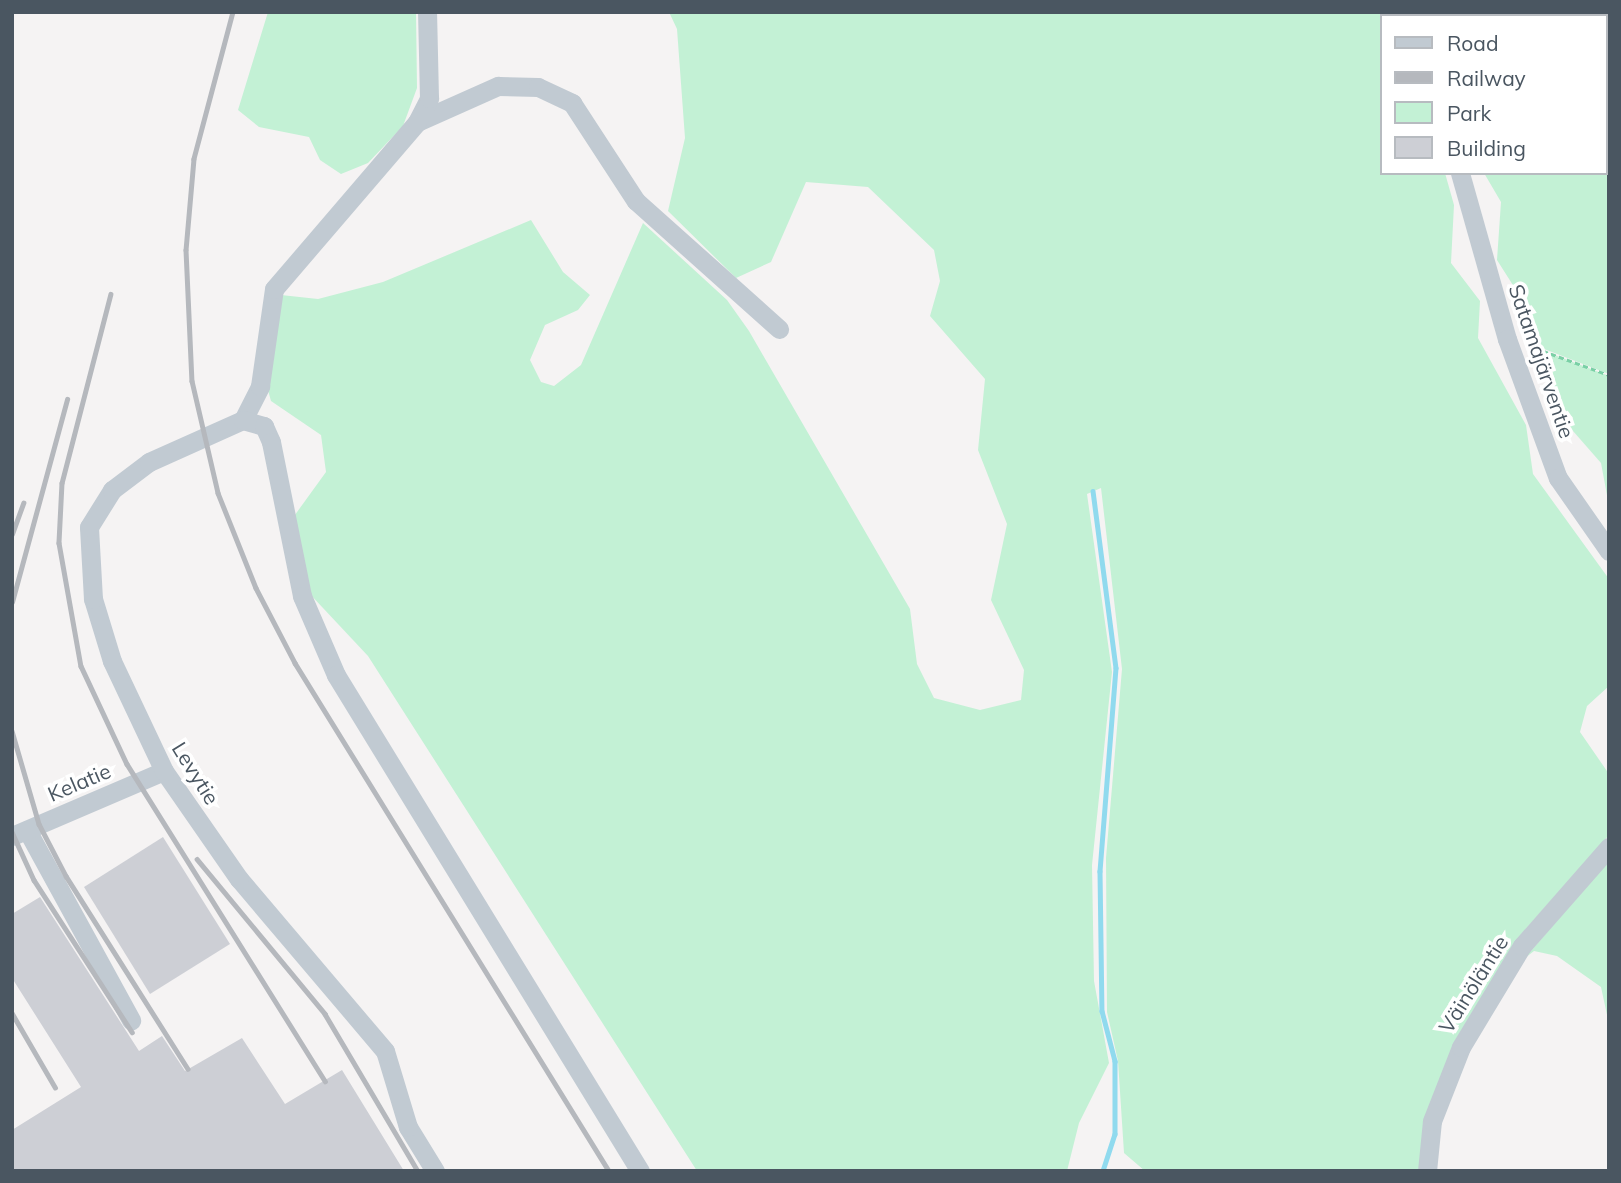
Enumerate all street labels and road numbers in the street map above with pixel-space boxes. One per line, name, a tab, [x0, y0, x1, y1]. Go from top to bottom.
street label: Satamajärventie	[1504, 281, 1580, 441]
street label: Levytie	[167, 737, 225, 809]
street label: Kelatie	[44, 758, 114, 806]
street label: Väinöläntie	[1433, 931, 1513, 1037]

